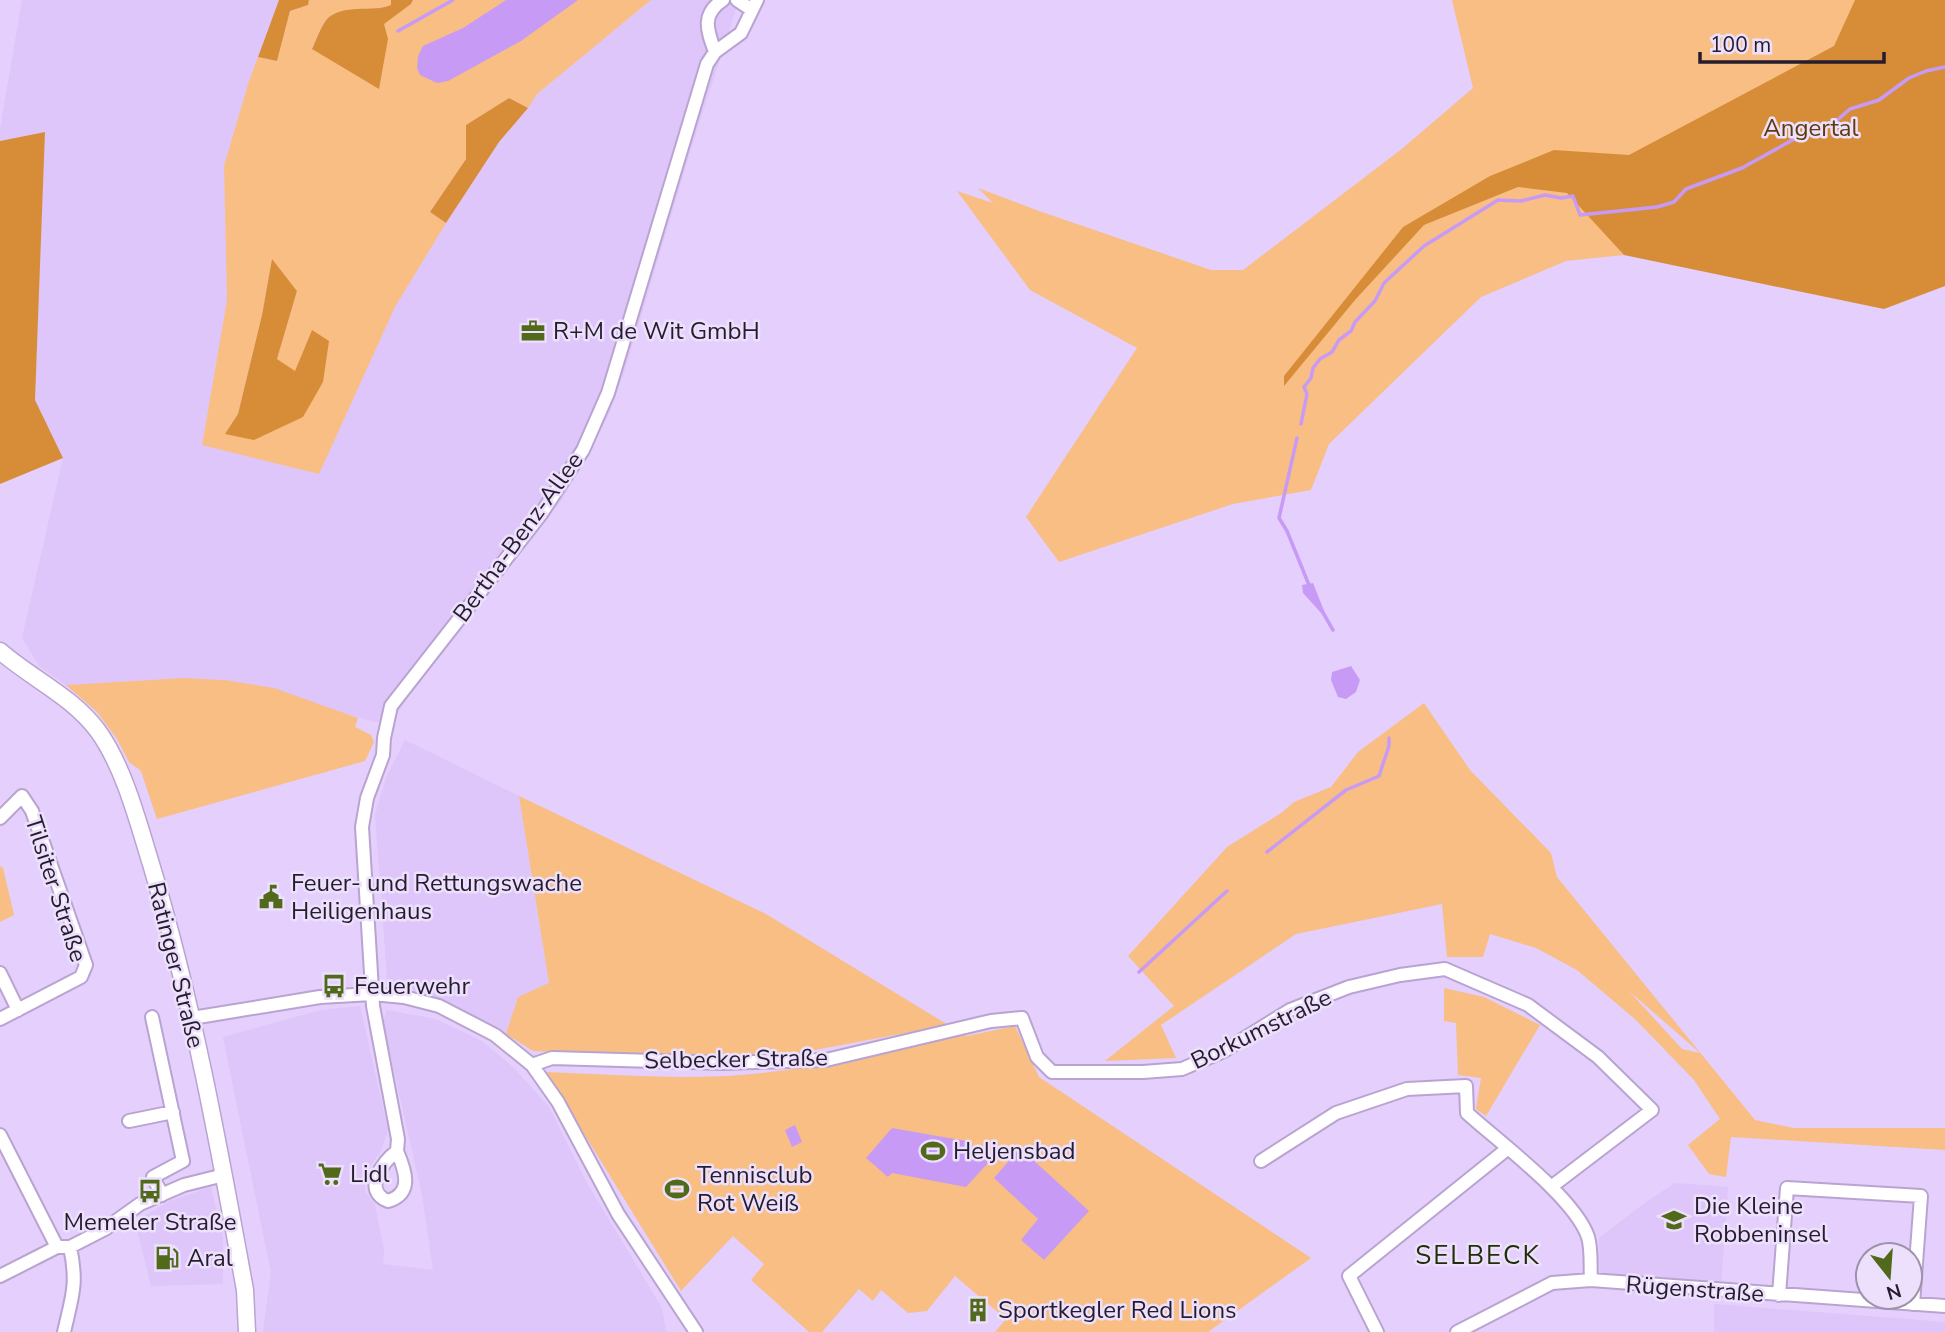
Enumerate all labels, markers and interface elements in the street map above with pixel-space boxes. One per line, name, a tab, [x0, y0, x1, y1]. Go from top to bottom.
scale bar	[1700, 21, 1884, 65]
text: 100 m	[1710, 31, 1771, 59]
park label: Angertal	[1763, 112, 1859, 144]
place label: R+M de Wit GmbH	[553, 315, 760, 347]
office icon: R+M de Wit GmbH	[519, 317, 547, 345]
street label: Bertha-Benz-Allee	[445, 446, 591, 628]
street label: Tilsiter Straße	[17, 812, 95, 966]
place label: Feuer- und Rettungswache Heiligenhaus	[291, 867, 582, 927]
street label: Ratinger Straße	[140, 879, 212, 1051]
public building icon: Feuer- und Rettungswache Heiligenhaus	[257, 883, 285, 911]
place label: Feuerwehr	[354, 970, 470, 1002]
bus stop icon: Feuerwehr	[320, 972, 348, 1000]
street label: Borkumstraße	[1185, 981, 1337, 1077]
street label: Selbecker Straße	[644, 1041, 828, 1077]
place label: Heljensbad	[953, 1135, 1075, 1167]
sports icon: Heljensbad	[919, 1137, 947, 1165]
place label: Lidl	[350, 1158, 390, 1190]
place label: Tennisclub Rot Weiß	[697, 1159, 812, 1219]
supermarket icon: Lidl	[316, 1160, 344, 1188]
sports icon: Tennisclub Rot Weiß	[663, 1175, 691, 1203]
bus stop icon: Memeler Straße	[136, 1177, 164, 1205]
place label: Die Kleine Robbeninsel	[1694, 1190, 1828, 1250]
place label: Memeler Straße	[64, 1206, 236, 1238]
school or university icon: Die Kleine Robbeninsel	[1660, 1206, 1688, 1234]
district label: SELBECK	[1415, 1238, 1541, 1273]
north arrow	[1854, 1241, 1924, 1311]
place label: Aral	[187, 1242, 233, 1274]
fuel station icon: Aral	[153, 1244, 181, 1272]
street label: Rügenstraße	[1625, 1268, 1765, 1310]
text: N	[1883, 1277, 1904, 1306]
place label: Sportkegler Red Lions	[998, 1294, 1237, 1326]
building icon: Sportkegler Red Lions	[964, 1296, 992, 1324]

